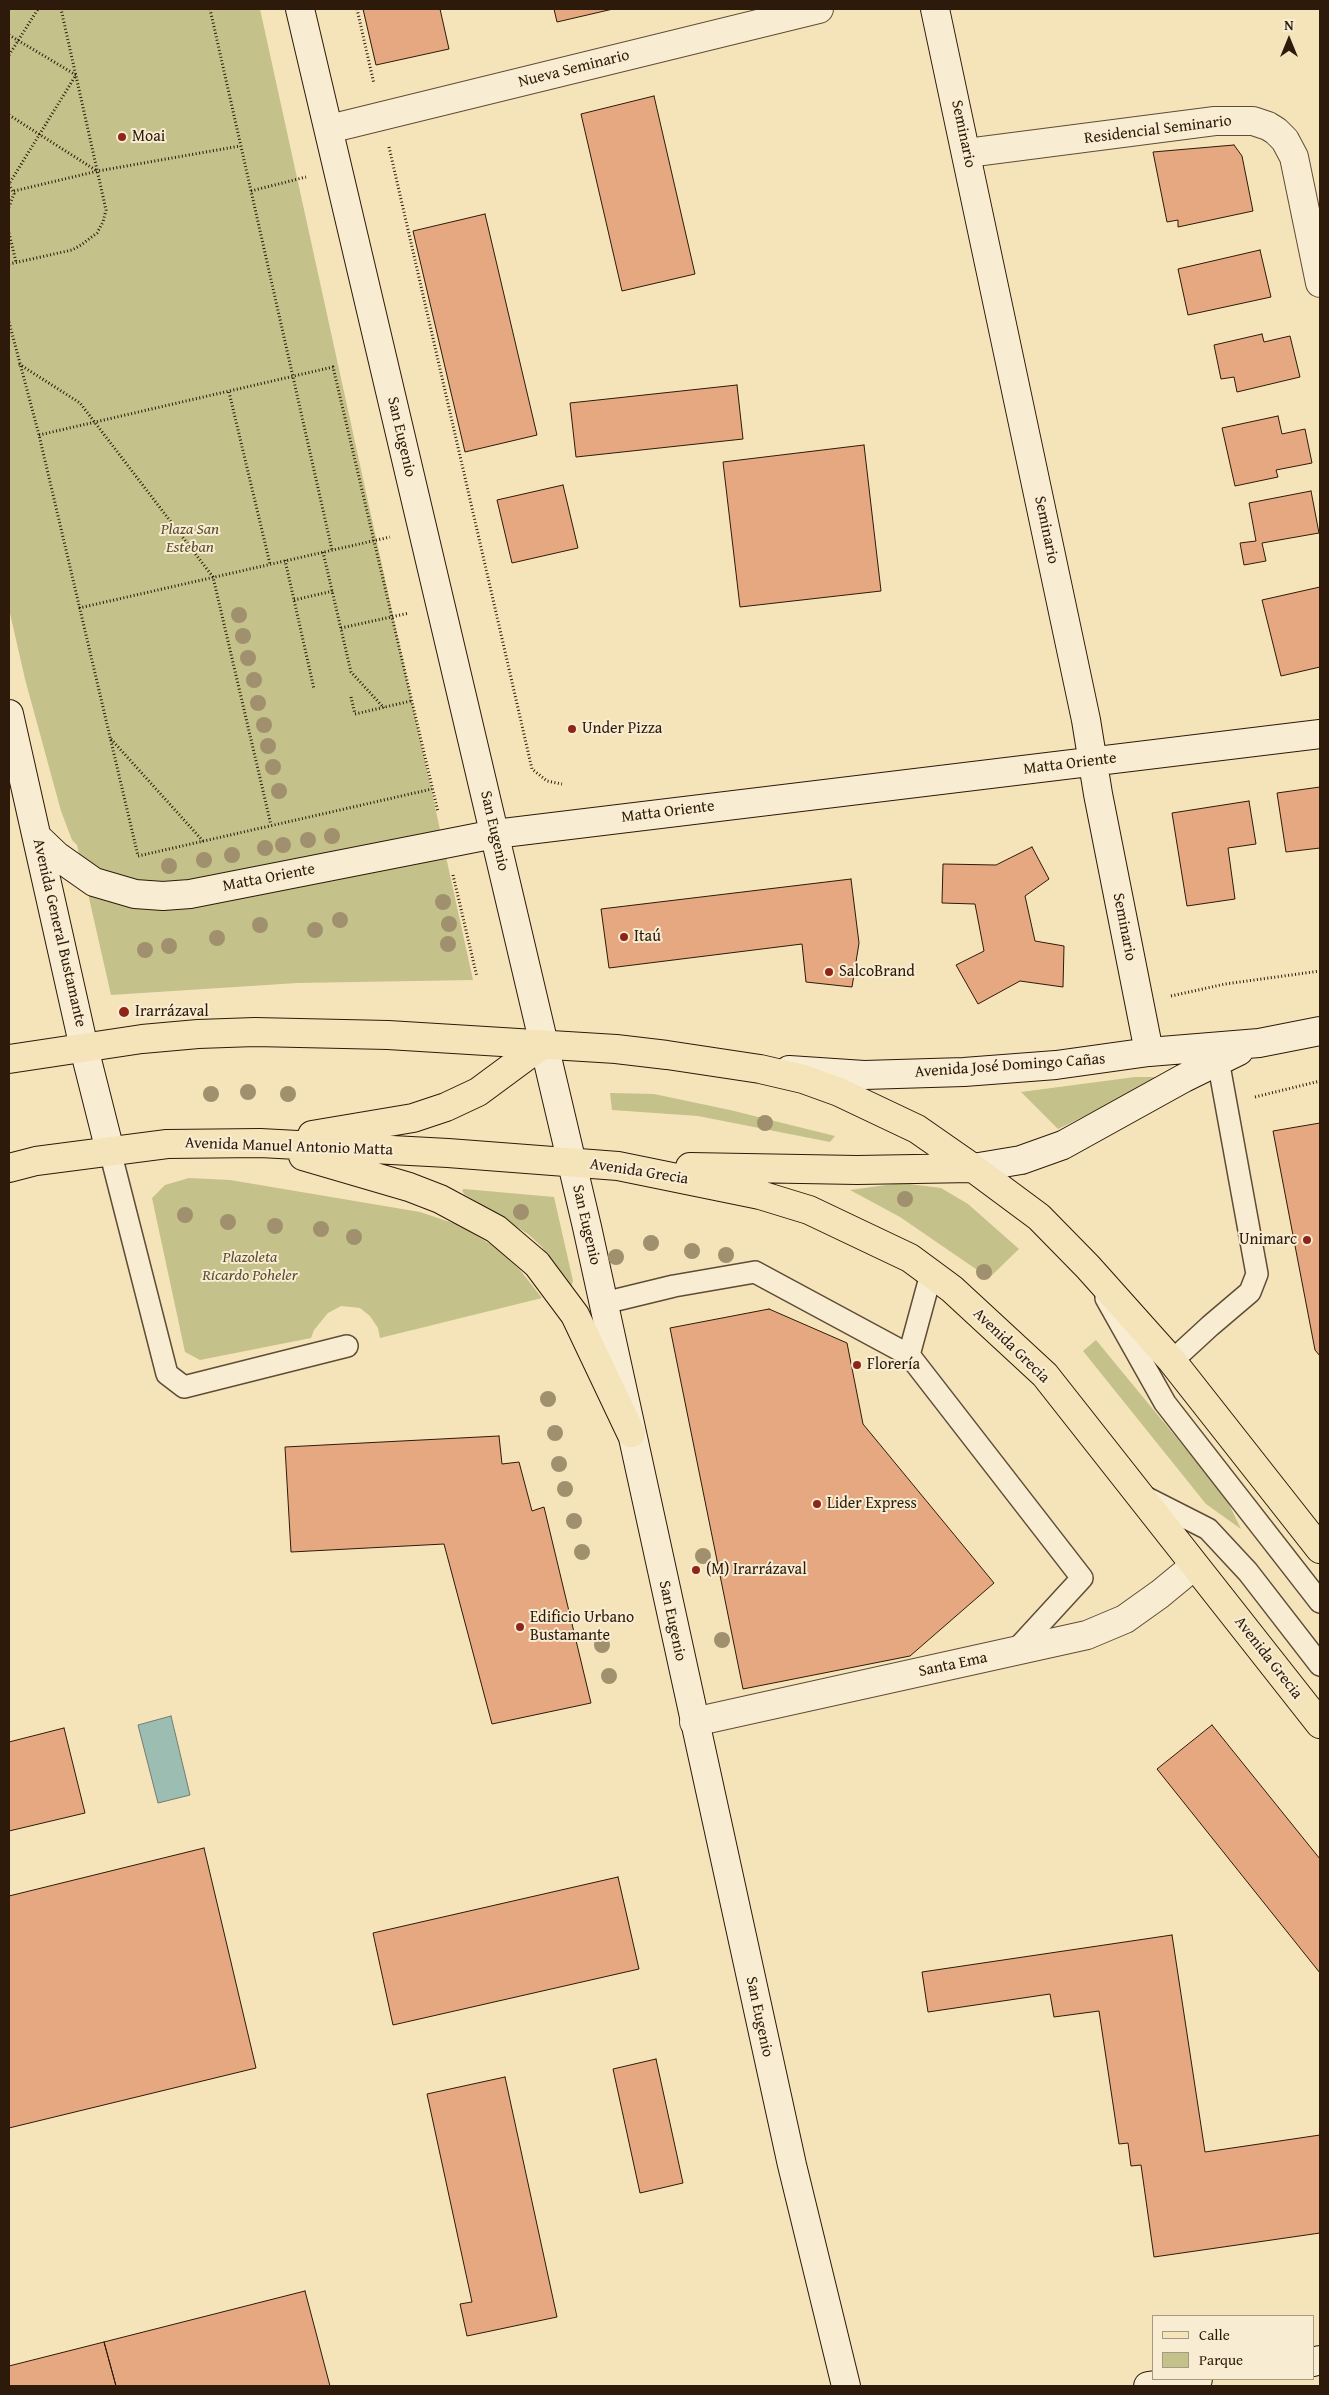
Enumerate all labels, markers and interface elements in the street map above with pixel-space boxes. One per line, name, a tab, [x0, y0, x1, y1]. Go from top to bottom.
north arrow	[1264, 15, 1314, 65]
text: N	[1284, 15, 1294, 35]
street label: Nueva Seminario	[516, 46, 632, 92]
street label: Seminario	[946, 98, 980, 170]
street label: Residencial Seminario	[1083, 111, 1233, 149]
place label: Moai	[132, 127, 165, 147]
marker: Moai	[116, 131, 128, 143]
street label: San Eugenio	[382, 395, 420, 479]
street label: Seminario	[1029, 494, 1063, 566]
park label: Plaza San Esteban	[161, 520, 219, 558]
place label: Under Pizza	[582, 719, 662, 739]
marker: Under Pizza	[566, 723, 578, 735]
street label: Matta Oriente	[1022, 749, 1118, 779]
street label: San Eugenio	[475, 789, 513, 873]
street label: Matta Oriente	[620, 797, 716, 827]
street label: Avenida General Bustamante	[28, 837, 90, 1029]
street label: Matta Oriente	[221, 860, 317, 896]
street label: Seminario	[1108, 891, 1140, 963]
place label: Itaú	[634, 927, 661, 947]
marker: Itaú	[618, 931, 630, 943]
place label: SalcoBrand	[839, 962, 915, 982]
marker: SalcoBrand	[823, 966, 835, 978]
place label: Irarrázaval	[135, 1002, 209, 1022]
marker: Irarrázaval	[117, 1005, 131, 1019]
street label: Avenida José Domingo Cañas	[914, 1050, 1106, 1082]
street label: Avenida Manuel Antonio Matta	[185, 1134, 393, 1160]
street label: Avenida Grecia	[588, 1155, 690, 1189]
street label: San Eugenio	[567, 1183, 605, 1267]
place label: Unimarc	[1239, 1230, 1297, 1250]
marker: Unimarc	[1301, 1234, 1313, 1246]
park label: Plazoleta Ricardo Poheler	[202, 1248, 298, 1286]
street label: Avenida Grecia	[969, 1305, 1053, 1387]
place label: Florería	[867, 1355, 920, 1375]
marker: Florería	[851, 1359, 863, 1371]
place label: Lider Express	[827, 1494, 917, 1514]
marker: Lider Express	[811, 1498, 823, 1510]
place label: (M) Irarrázaval	[706, 1560, 807, 1580]
marker: (M) Irarrázaval	[690, 1564, 702, 1576]
street label: San Eugenio	[654, 1579, 690, 1663]
place label: Edificio Urbano Bustamante	[530, 1608, 634, 1646]
street label: Avenida Grecia	[1230, 1613, 1306, 1703]
marker: Edificio Urbano Bustamante	[514, 1621, 526, 1633]
street label: Santa Ema	[917, 1648, 989, 1682]
street label: San Eugenio	[741, 1975, 777, 2059]
legend	[1152, 2315, 1314, 2380]
text: Calle	[1199, 2324, 1230, 2345]
text: Parque	[1199, 2349, 1243, 2370]

